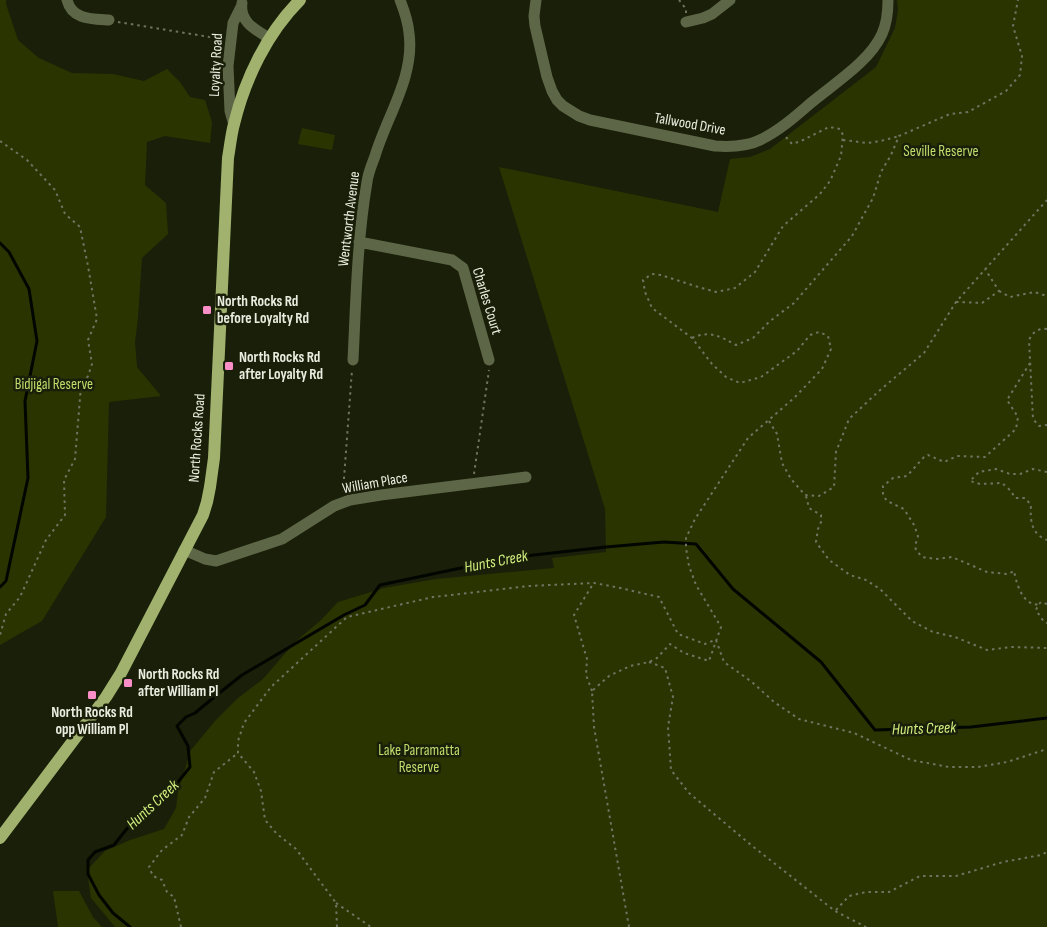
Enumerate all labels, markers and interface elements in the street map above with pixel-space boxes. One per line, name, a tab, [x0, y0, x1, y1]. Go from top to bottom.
street label: Loyalty Road	[205, 33, 227, 97]
street label: Tallwood Drive	[653, 108, 727, 140]
park label: Seville Reserve	[903, 142, 979, 161]
street label: Wentworth Avenue	[334, 170, 364, 268]
street label: Charles Court	[468, 265, 506, 337]
place label: North Rocks Rd before Loyalty Rd	[217, 292, 309, 328]
marker: North Rocks Rd before Loyalty Rd	[201, 304, 213, 316]
place label: North Rocks Rd after Loyalty Rd	[239, 348, 323, 384]
marker: North Rocks Rd after Loyalty Rd	[223, 360, 235, 372]
park label: Bidjigal Reserve	[15, 375, 93, 394]
street label: North Rocks Road	[184, 393, 210, 483]
street label: William Place	[341, 468, 409, 498]
water label: Hunts Creek	[463, 546, 530, 577]
place label: North Rocks Rd after William Pl	[138, 665, 219, 701]
marker: North Rocks Rd after William Pl	[122, 677, 134, 689]
marker: North Rocks Rd opp William Pl	[86, 689, 98, 701]
place label: North Rocks Rd opp William Pl	[51, 703, 133, 739]
water label: Hunts Creek	[892, 718, 958, 740]
park label: Lake Parramatta Reserve	[378, 741, 460, 777]
water label: Hunts Creek	[123, 775, 184, 834]

